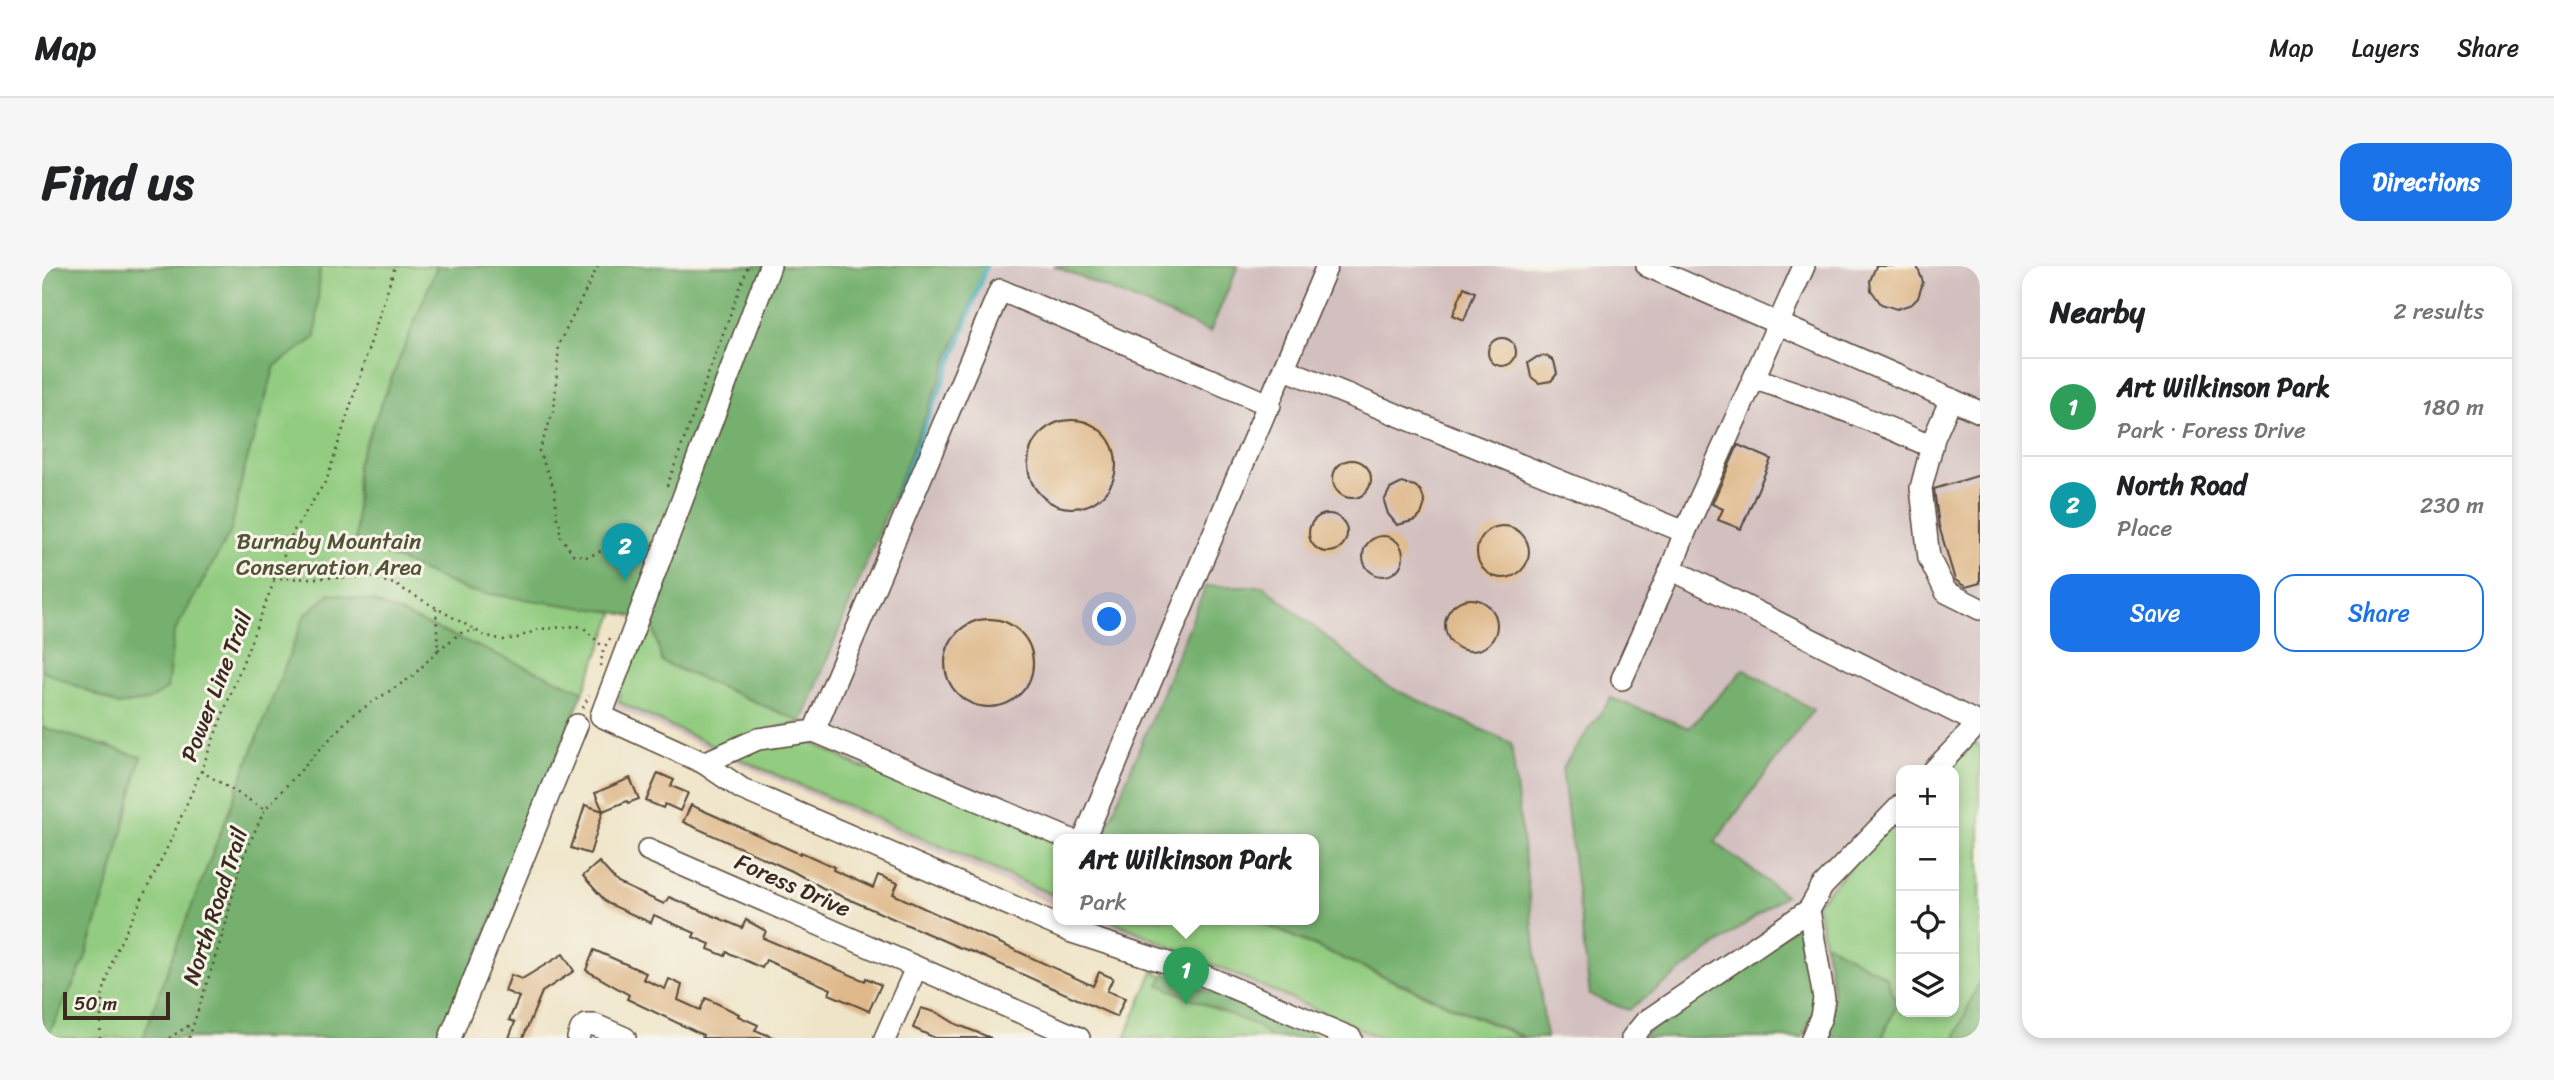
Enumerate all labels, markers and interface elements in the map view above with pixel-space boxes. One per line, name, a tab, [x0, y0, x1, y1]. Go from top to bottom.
text: Map	[35, 19, 96, 77]
text: Map	[2269, 27, 2314, 69]
text: Layers	[2352, 27, 2419, 69]
text: Share	[2457, 27, 2519, 69]
text: Find us	[42, 139, 194, 226]
button: Directions	[2340, 143, 2512, 221]
text: Nearby	[2050, 285, 2145, 339]
text: 2 results	[2393, 291, 2484, 332]
text: Art Wilkinson Park	[2117, 364, 2330, 410]
text: 1	[2068, 387, 2078, 428]
text: 180 m	[2422, 387, 2484, 428]
text: Park · Foress Drive	[2117, 410, 2306, 451]
text: North Road	[2117, 462, 2246, 508]
text: 2	[2066, 485, 2080, 526]
text: 230 m	[2420, 485, 2484, 526]
text: Place	[2117, 508, 2172, 549]
park label: Burnaby Mountain Conservation Area	[236, 521, 422, 588]
pin: 2	[602, 523, 648, 581]
button: Save	[2050, 574, 2260, 652]
button: Share	[2274, 574, 2484, 652]
your location	[1092, 602, 1126, 636]
street label: Power Line Trail	[169, 604, 264, 768]
map controls	[1896, 765, 1959, 1017]
button: +	[1896, 765, 1959, 828]
street label: North Road Trail	[171, 822, 260, 990]
button: −	[1896, 828, 1959, 891]
popup	[1053, 834, 1319, 925]
text: Art Wilkinson Park	[1079, 836, 1293, 882]
street label: Foress Drive	[728, 842, 858, 929]
text: Park	[1079, 882, 1127, 923]
button: locate	[1896, 891, 1959, 954]
pin: 1	[1163, 947, 1209, 1005]
button: layers	[1896, 954, 1959, 1017]
text: 50 m	[74, 987, 117, 1020]
scale bar	[63, 989, 170, 1021]

